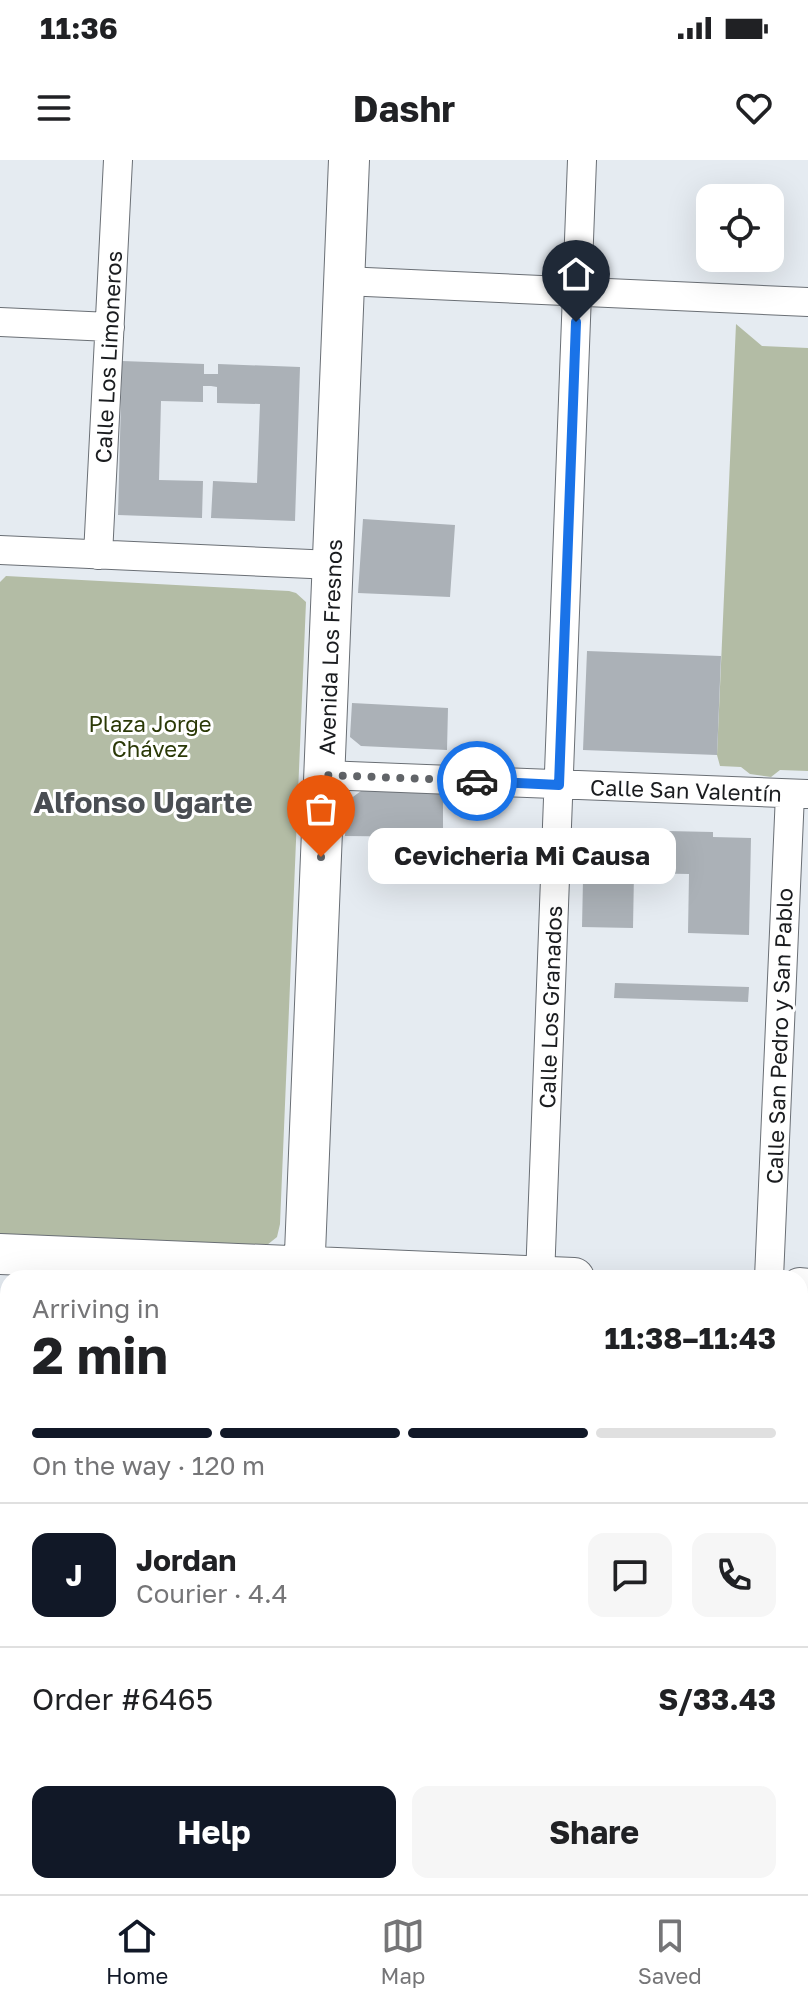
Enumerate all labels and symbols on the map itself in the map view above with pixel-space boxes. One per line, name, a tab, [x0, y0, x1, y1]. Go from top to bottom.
pin	[542, 240, 610, 322]
street label: Calle Los Limoneros	[89, 250, 127, 464]
street label: Avenida Los Fresnos	[313, 539, 347, 755]
park label: Plaza Jorge Chávez	[88, 710, 212, 762]
courier	[437, 741, 517, 821]
street label: Calle San Valentín	[590, 773, 782, 807]
pin	[287, 775, 355, 857]
district label: Alfonso Ugarte	[33, 784, 253, 820]
callout: Cevicheria Mi Causa	[369, 829, 677, 885]
street label: Calle San Pedro y San Pablo	[760, 888, 798, 1184]
street label: Calle Los Granados	[533, 905, 567, 1109]

